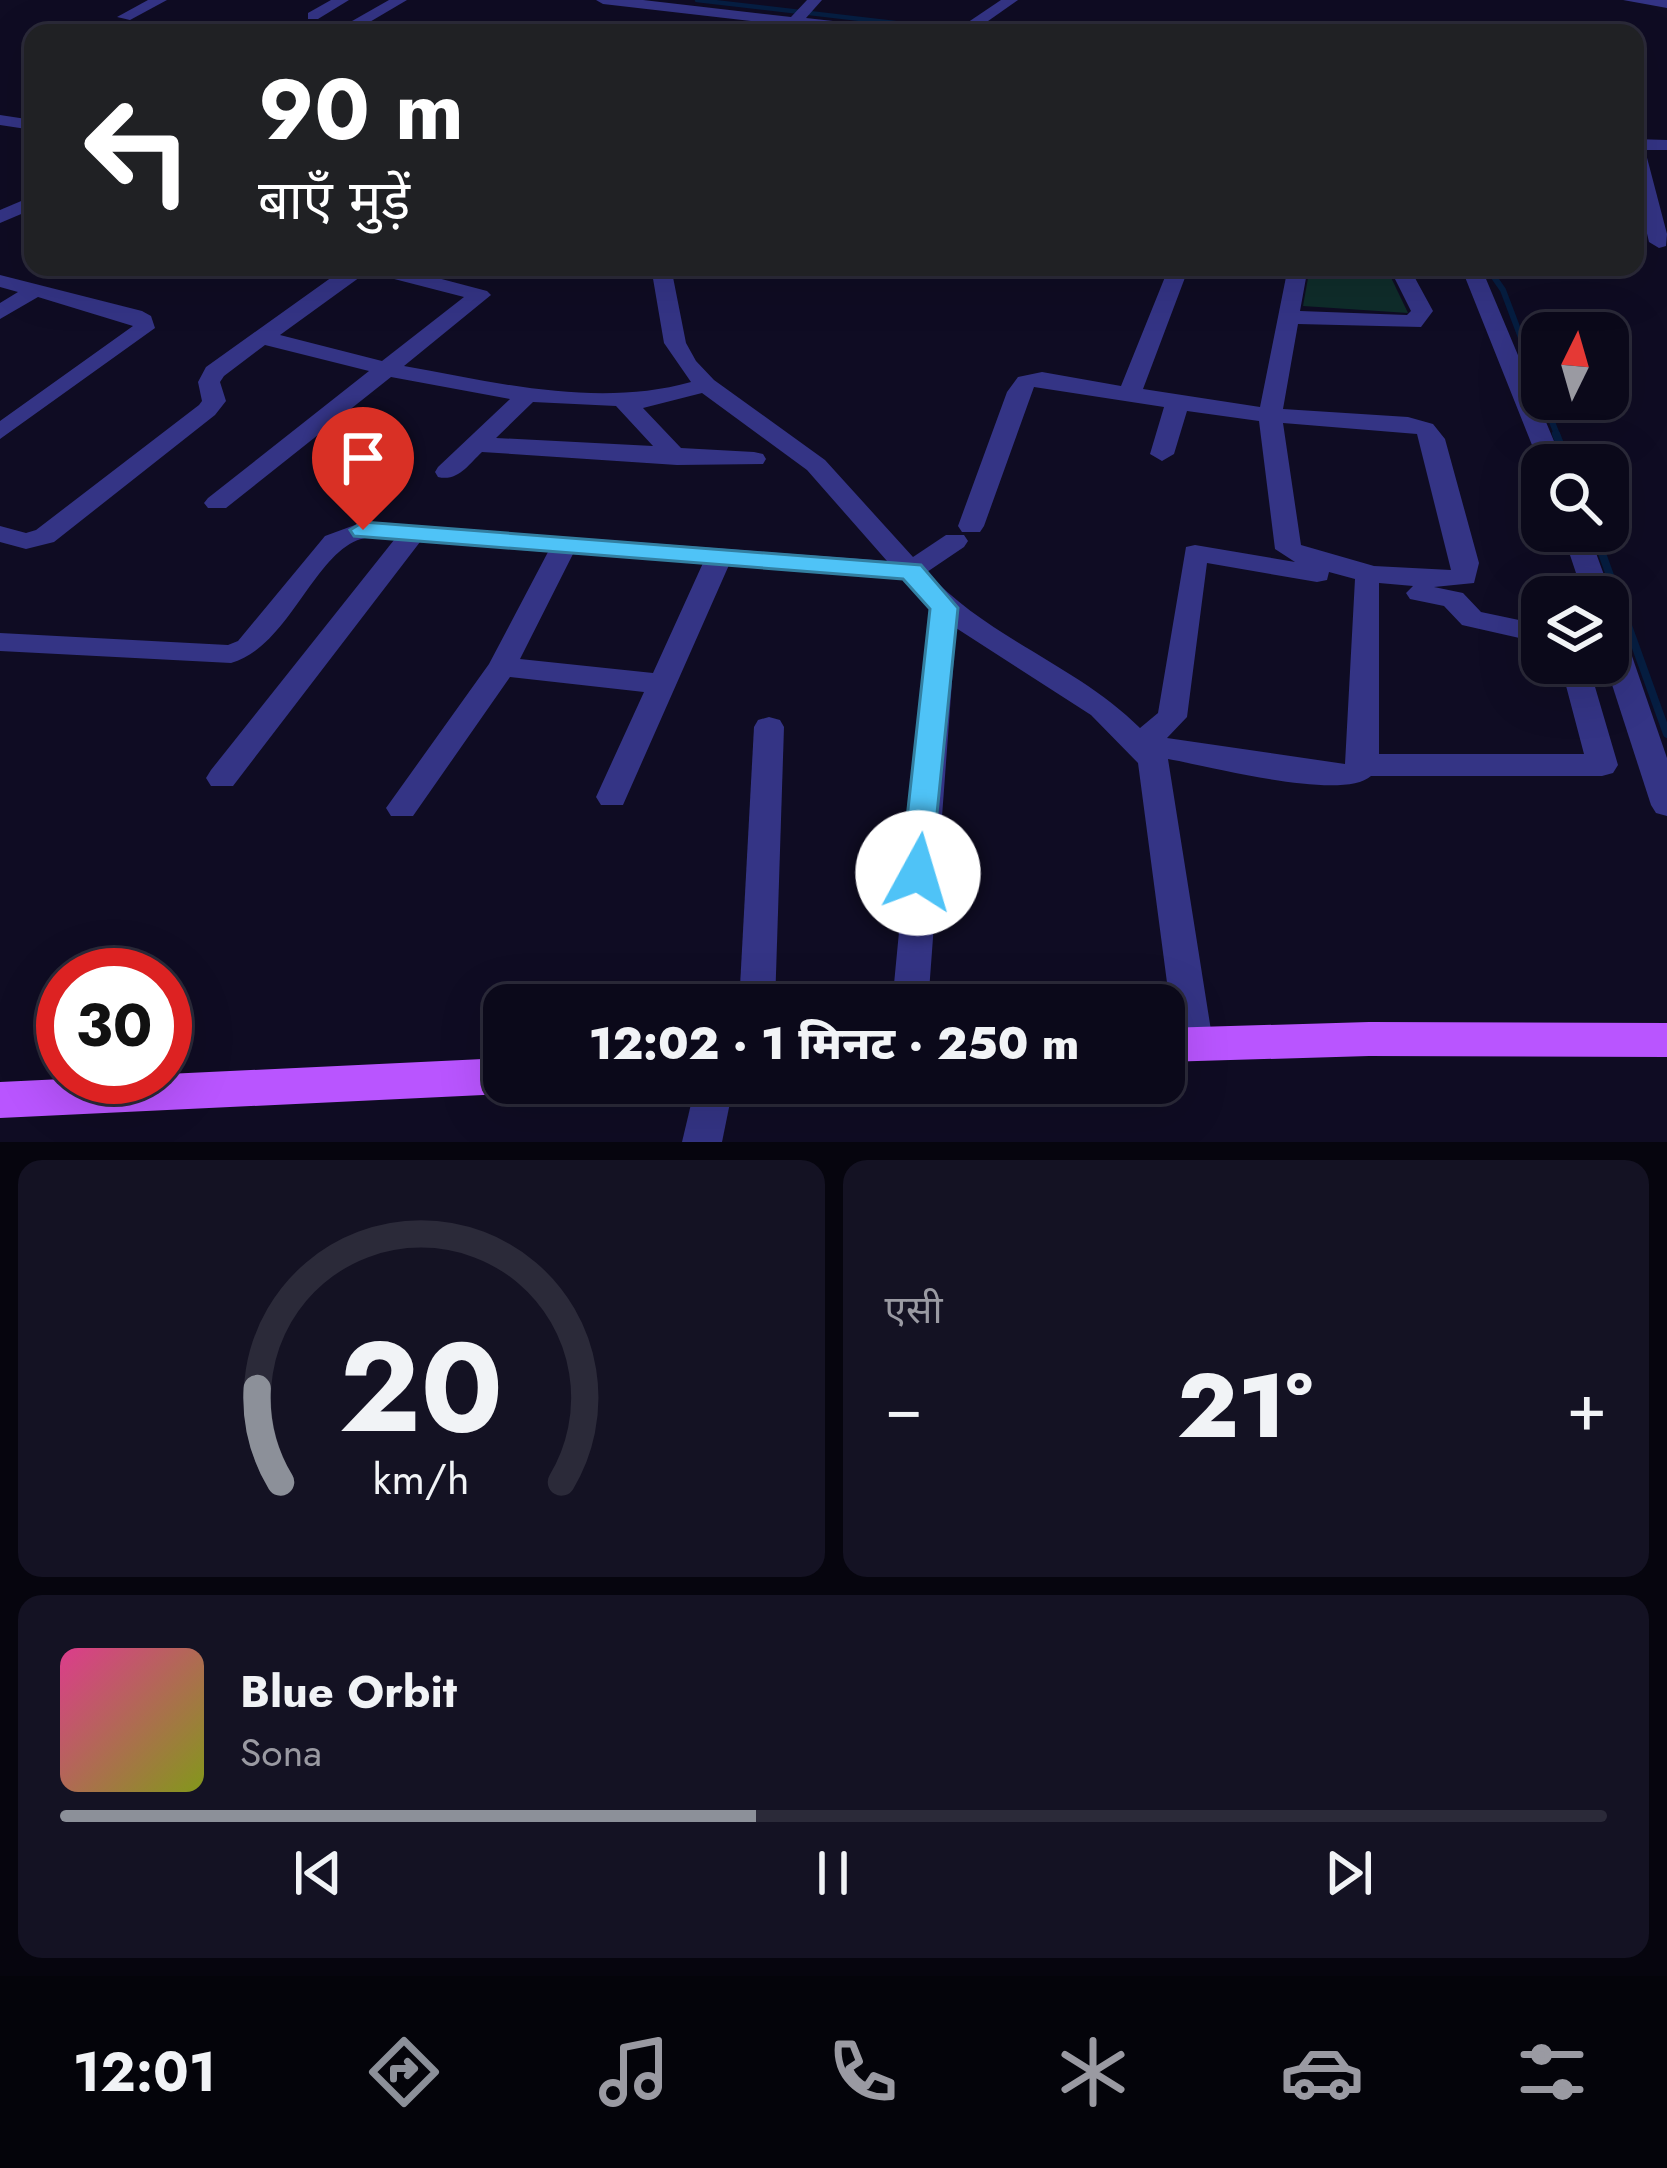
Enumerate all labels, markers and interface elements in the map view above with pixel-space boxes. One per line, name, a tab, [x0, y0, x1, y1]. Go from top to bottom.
text: 90 m	[258, 49, 464, 171]
icon: left	[60, 72, 216, 228]
text: बाएँ मुड़ें	[258, 161, 410, 239]
north arrow	[1521, 312, 1629, 420]
map controls	[1521, 312, 1629, 684]
pin	[312, 407, 414, 530]
icon: arrive	[330, 425, 396, 491]
button: search	[1521, 444, 1629, 552]
button: layers	[1521, 576, 1629, 684]
position arrow	[855, 810, 981, 936]
speed limit sign: 30	[36, 948, 192, 1104]
text: 12:02 · 1 मिनट · 250 m	[589, 1011, 1079, 1076]
text: एसी	[885, 1281, 943, 1338]
text: 20	[339, 1297, 503, 1478]
text: 21°	[1177, 1341, 1313, 1471]
text: −	[885, 1359, 923, 1455]
text: +	[1566, 1359, 1607, 1455]
text: km/h	[373, 1447, 470, 1509]
text: Blue Orbit	[240, 1659, 457, 1724]
text: Sona	[240, 1724, 322, 1781]
icon: previous	[285, 1840, 351, 1906]
icon: pause	[800, 1840, 866, 1906]
icon: next	[1316, 1840, 1382, 1906]
icon: directions	[362, 2030, 446, 2114]
icon: music	[592, 2030, 676, 2114]
icon: phone	[821, 2030, 905, 2114]
icon: climate	[1051, 2030, 1135, 2114]
icon: car	[1280, 2030, 1364, 2114]
icon: filters	[1510, 2030, 1594, 2114]
text: 12:01	[73, 2033, 216, 2111]

